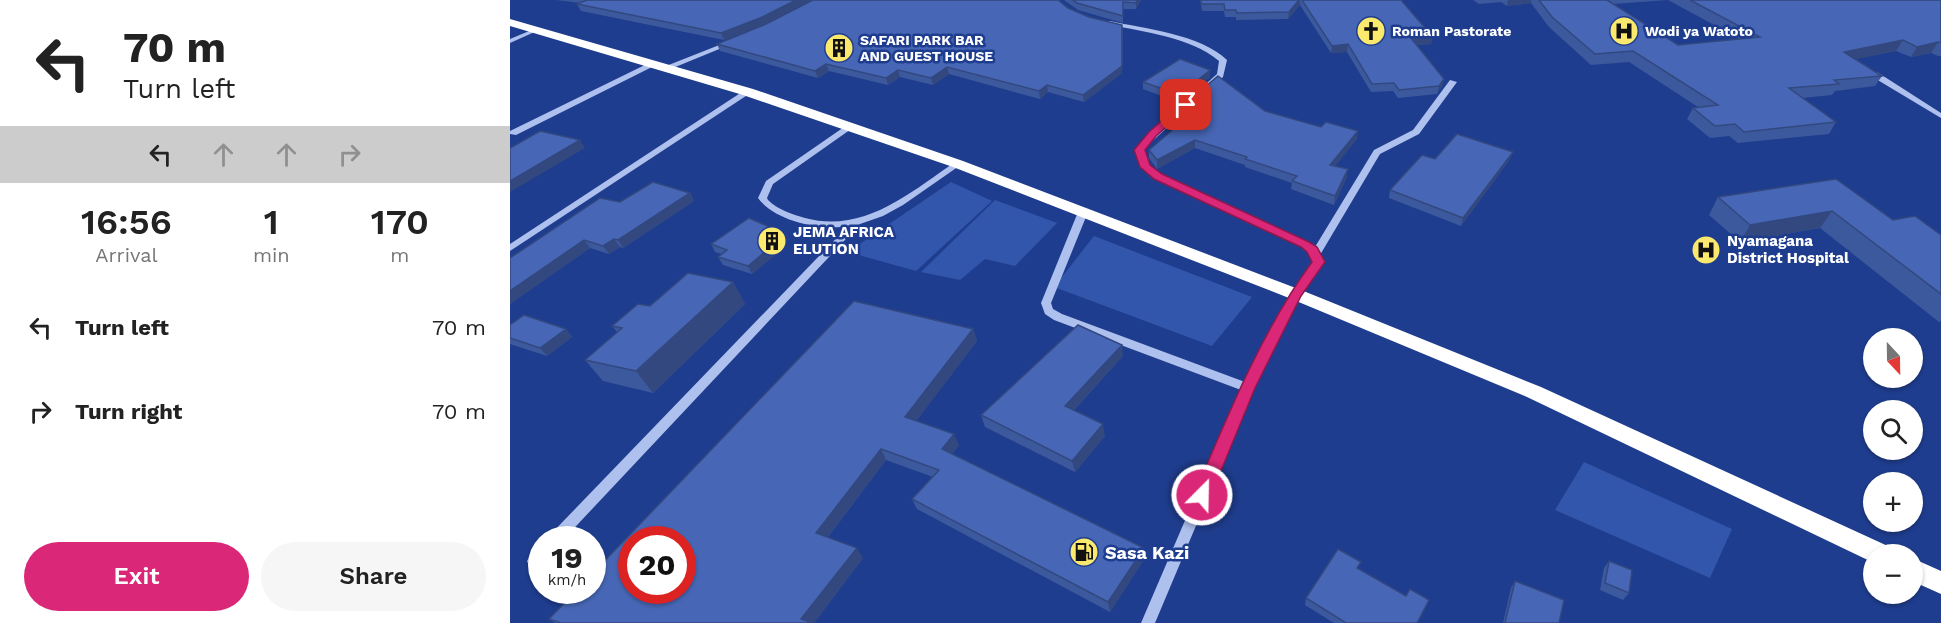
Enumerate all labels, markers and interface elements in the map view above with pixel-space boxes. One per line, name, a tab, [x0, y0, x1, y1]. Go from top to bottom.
church icon: Roman Pastorate	[1355, 15, 1387, 47]
hospital icon: Wodi ya Watoto	[1608, 15, 1640, 47]
text: 70 m	[123, 23, 226, 72]
place label: Roman Pastorate	[1392, 23, 1511, 39]
place label: Wodi ya Watoto	[1645, 23, 1753, 39]
icon: left	[24, 24, 102, 102]
building icon: SAFARI PARK BAR AND GUEST HOUSE	[823, 32, 855, 64]
place label: SAFARI PARK BAR AND GUEST HOUSE	[860, 32, 993, 64]
text: Turn left	[123, 73, 235, 105]
pin	[1160, 79, 1211, 130]
icon: arrive	[1169, 88, 1202, 121]
icon: left	[144, 138, 177, 171]
icon: ahead	[207, 138, 240, 171]
icon: ahead	[270, 138, 303, 171]
icon: right	[333, 138, 366, 171]
text: 16:56	[81, 201, 172, 243]
text: 1	[264, 201, 279, 243]
text: 170	[371, 201, 429, 243]
place label: JEMA AFRICA ELUTION	[793, 223, 895, 258]
building icon: JEMA AFRICA ELUTION	[756, 225, 788, 257]
place label: Nyamagana District Hospital	[1727, 232, 1849, 267]
hospital icon: Nyamagana District Hospital	[1690, 234, 1722, 266]
text: Arrival	[95, 243, 158, 267]
text: min	[253, 243, 290, 267]
text: m	[390, 243, 409, 267]
icon: left	[24, 311, 57, 344]
text: Turn left	[75, 315, 169, 340]
text: 70 m	[432, 315, 486, 340]
north arrow	[1863, 328, 1923, 388]
map controls	[1863, 328, 1923, 604]
icon: right	[24, 395, 57, 428]
text: Turn right	[75, 399, 182, 424]
text: 70 m	[432, 399, 486, 424]
button: search	[1863, 400, 1923, 460]
position arrow	[1170, 463, 1234, 527]
button: +	[1863, 472, 1923, 532]
speed limit sign: 20	[618, 526, 696, 604]
fuel station icon: Sasa Kazi	[1068, 536, 1100, 568]
text: 19	[551, 540, 583, 575]
button: Exit	[24, 542, 249, 611]
button: Share	[261, 542, 486, 611]
place label: Sasa Kazi	[1105, 542, 1189, 563]
button: −	[1863, 544, 1923, 604]
text: km/h	[548, 571, 586, 589]

